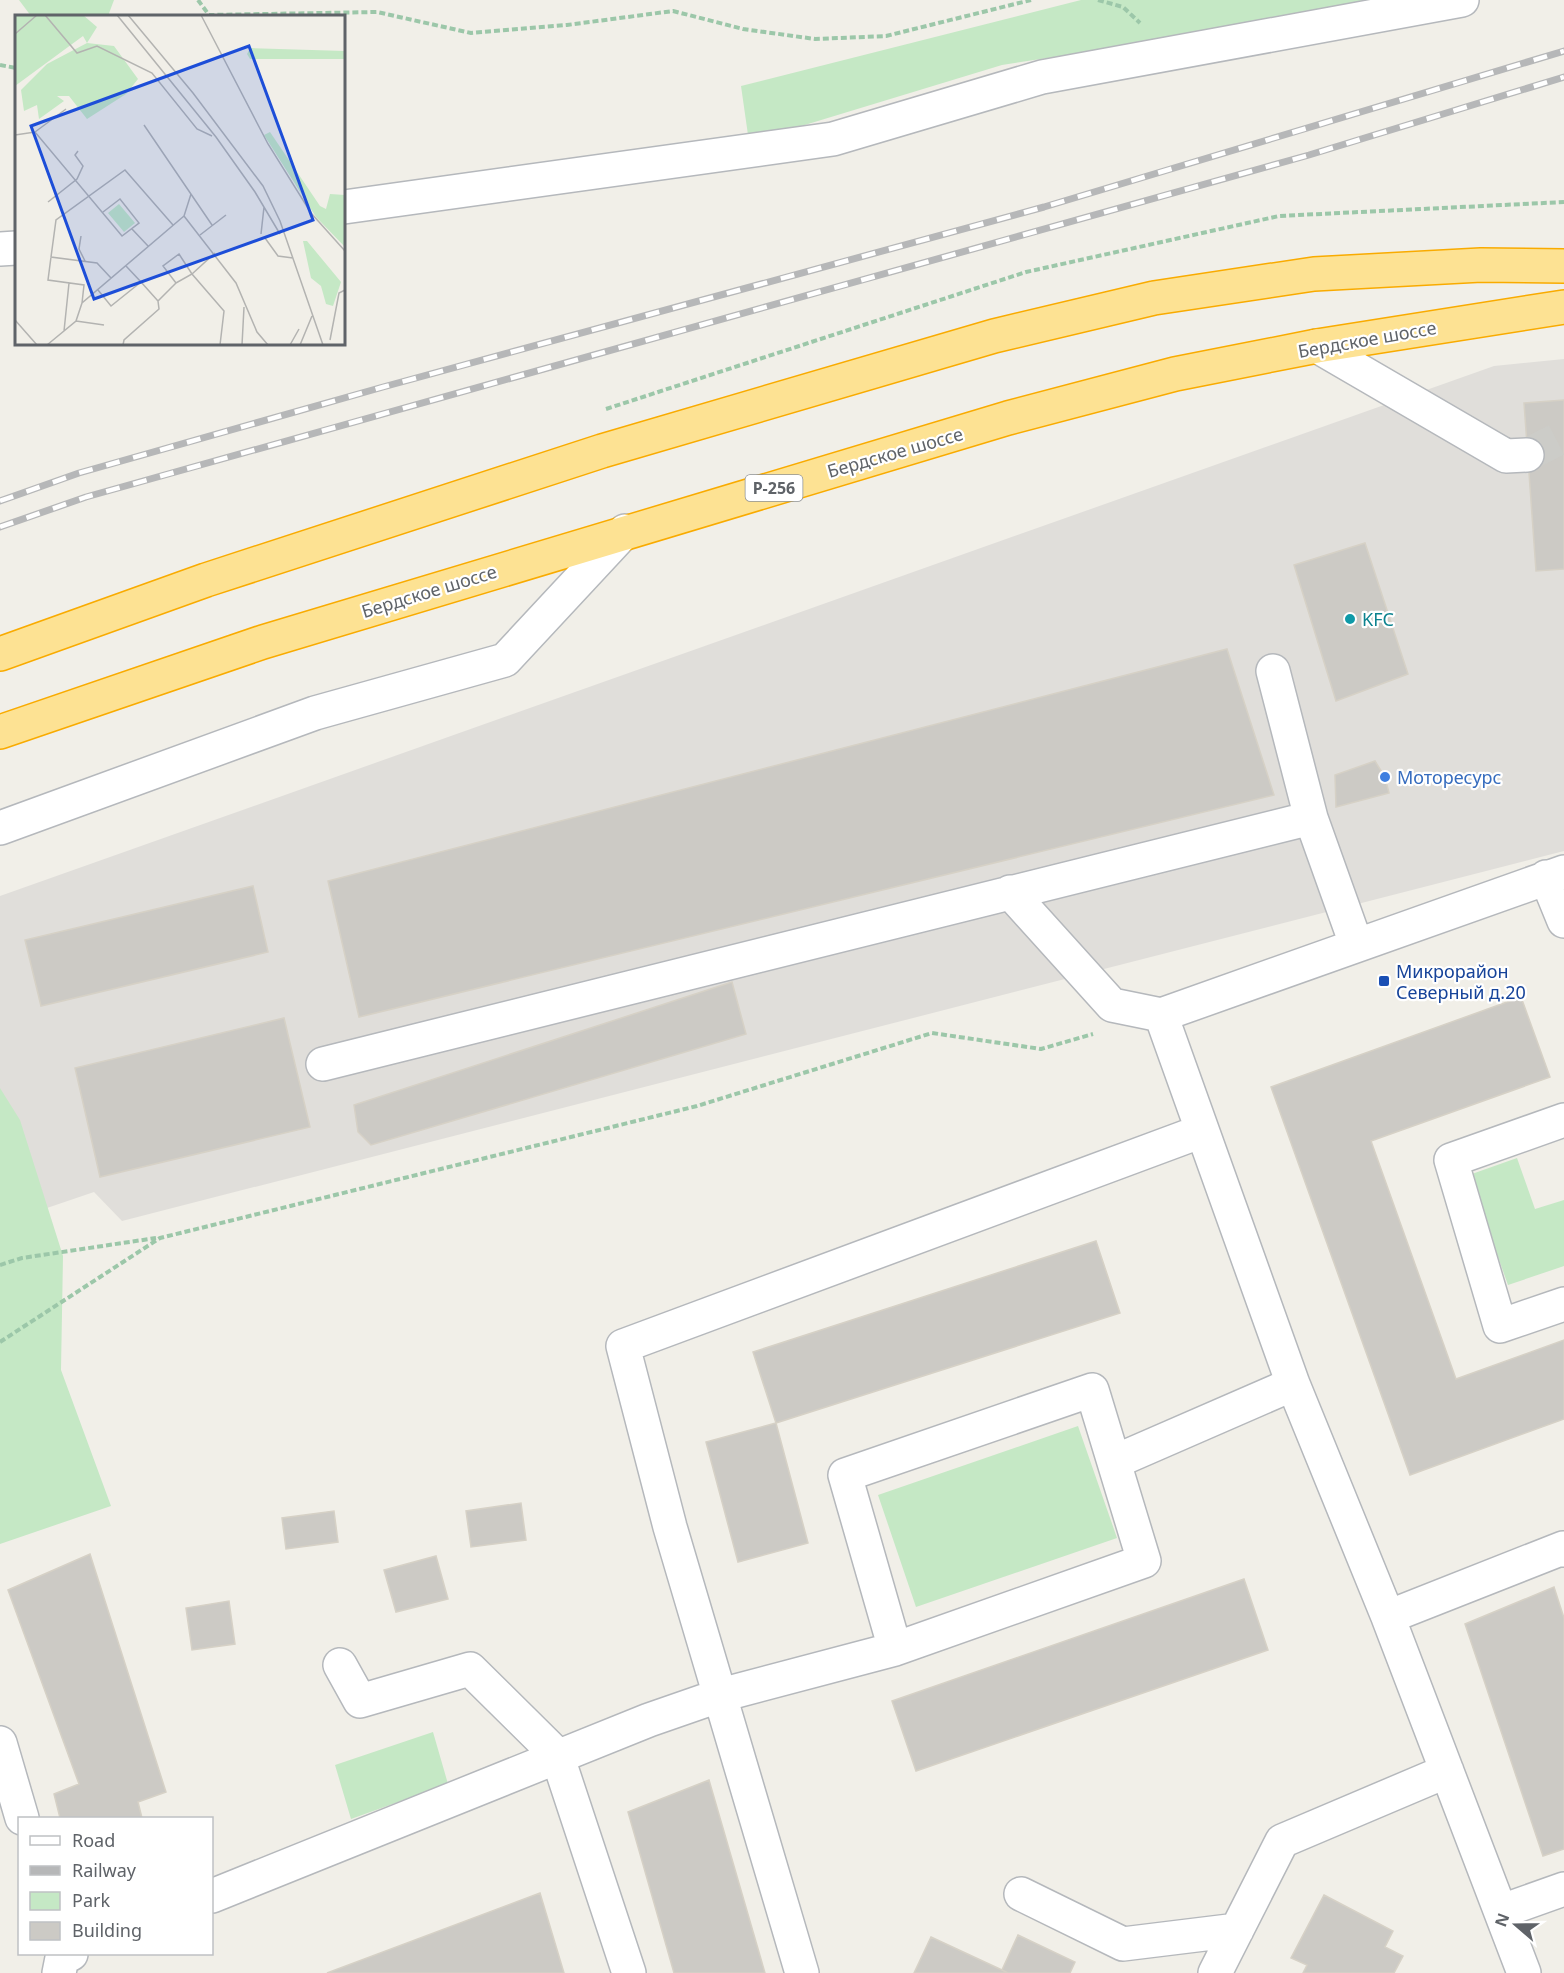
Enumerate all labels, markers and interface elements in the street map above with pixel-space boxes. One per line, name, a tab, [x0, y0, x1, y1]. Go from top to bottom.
inset map	[15, 15, 345, 345]
street label: Бердское шоссе	[1296, 315, 1438, 363]
street label: Бердское шоссе	[824, 421, 966, 483]
road number: Р-256	[746, 475, 802, 501]
street label: Бердское шоссе	[358, 559, 500, 623]
place label: KFC	[1362, 607, 1394, 631]
marker: KFC	[1343, 612, 1357, 626]
place label: Моторесурс	[1397, 765, 1502, 789]
marker: Моторесурс	[1378, 770, 1392, 784]
place label: Микрорайон Северный д.20	[1396, 959, 1526, 1004]
marker: Микрорайон Северный д.20	[1377, 974, 1391, 988]
legend	[18, 1817, 213, 1955]
text: Road	[72, 1828, 115, 1852]
text: Railway	[72, 1858, 137, 1882]
text: Park	[72, 1888, 110, 1912]
north arrow	[1486, 1895, 1546, 1955]
text: N	[1489, 1910, 1514, 1930]
text: Building	[72, 1918, 142, 1942]

